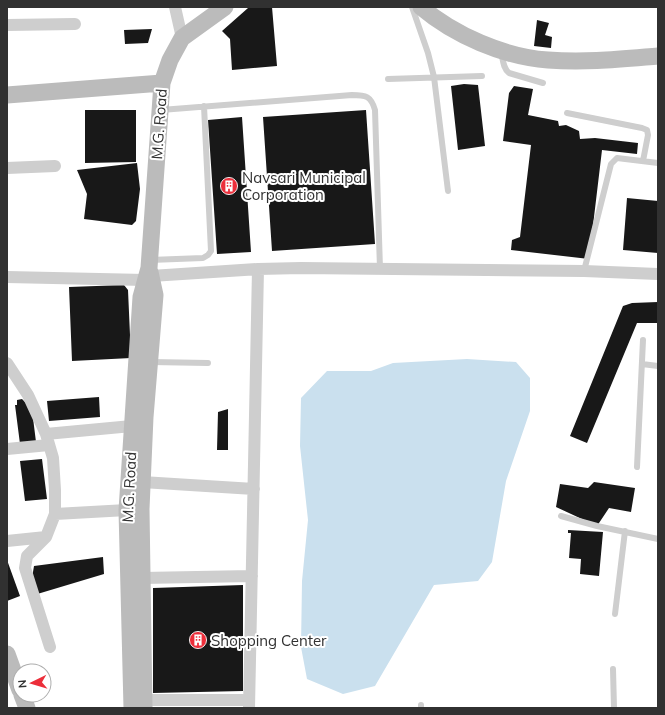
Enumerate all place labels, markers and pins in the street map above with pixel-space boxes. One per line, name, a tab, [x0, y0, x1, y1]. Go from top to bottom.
place label: Navsari Municipal Corporation	[242, 168, 366, 204]
building icon: Navsari Municipal Corporation	[219, 176, 239, 196]
building icon: Shopping Center	[188, 630, 208, 650]
place label: Shopping Center	[211, 631, 327, 650]

